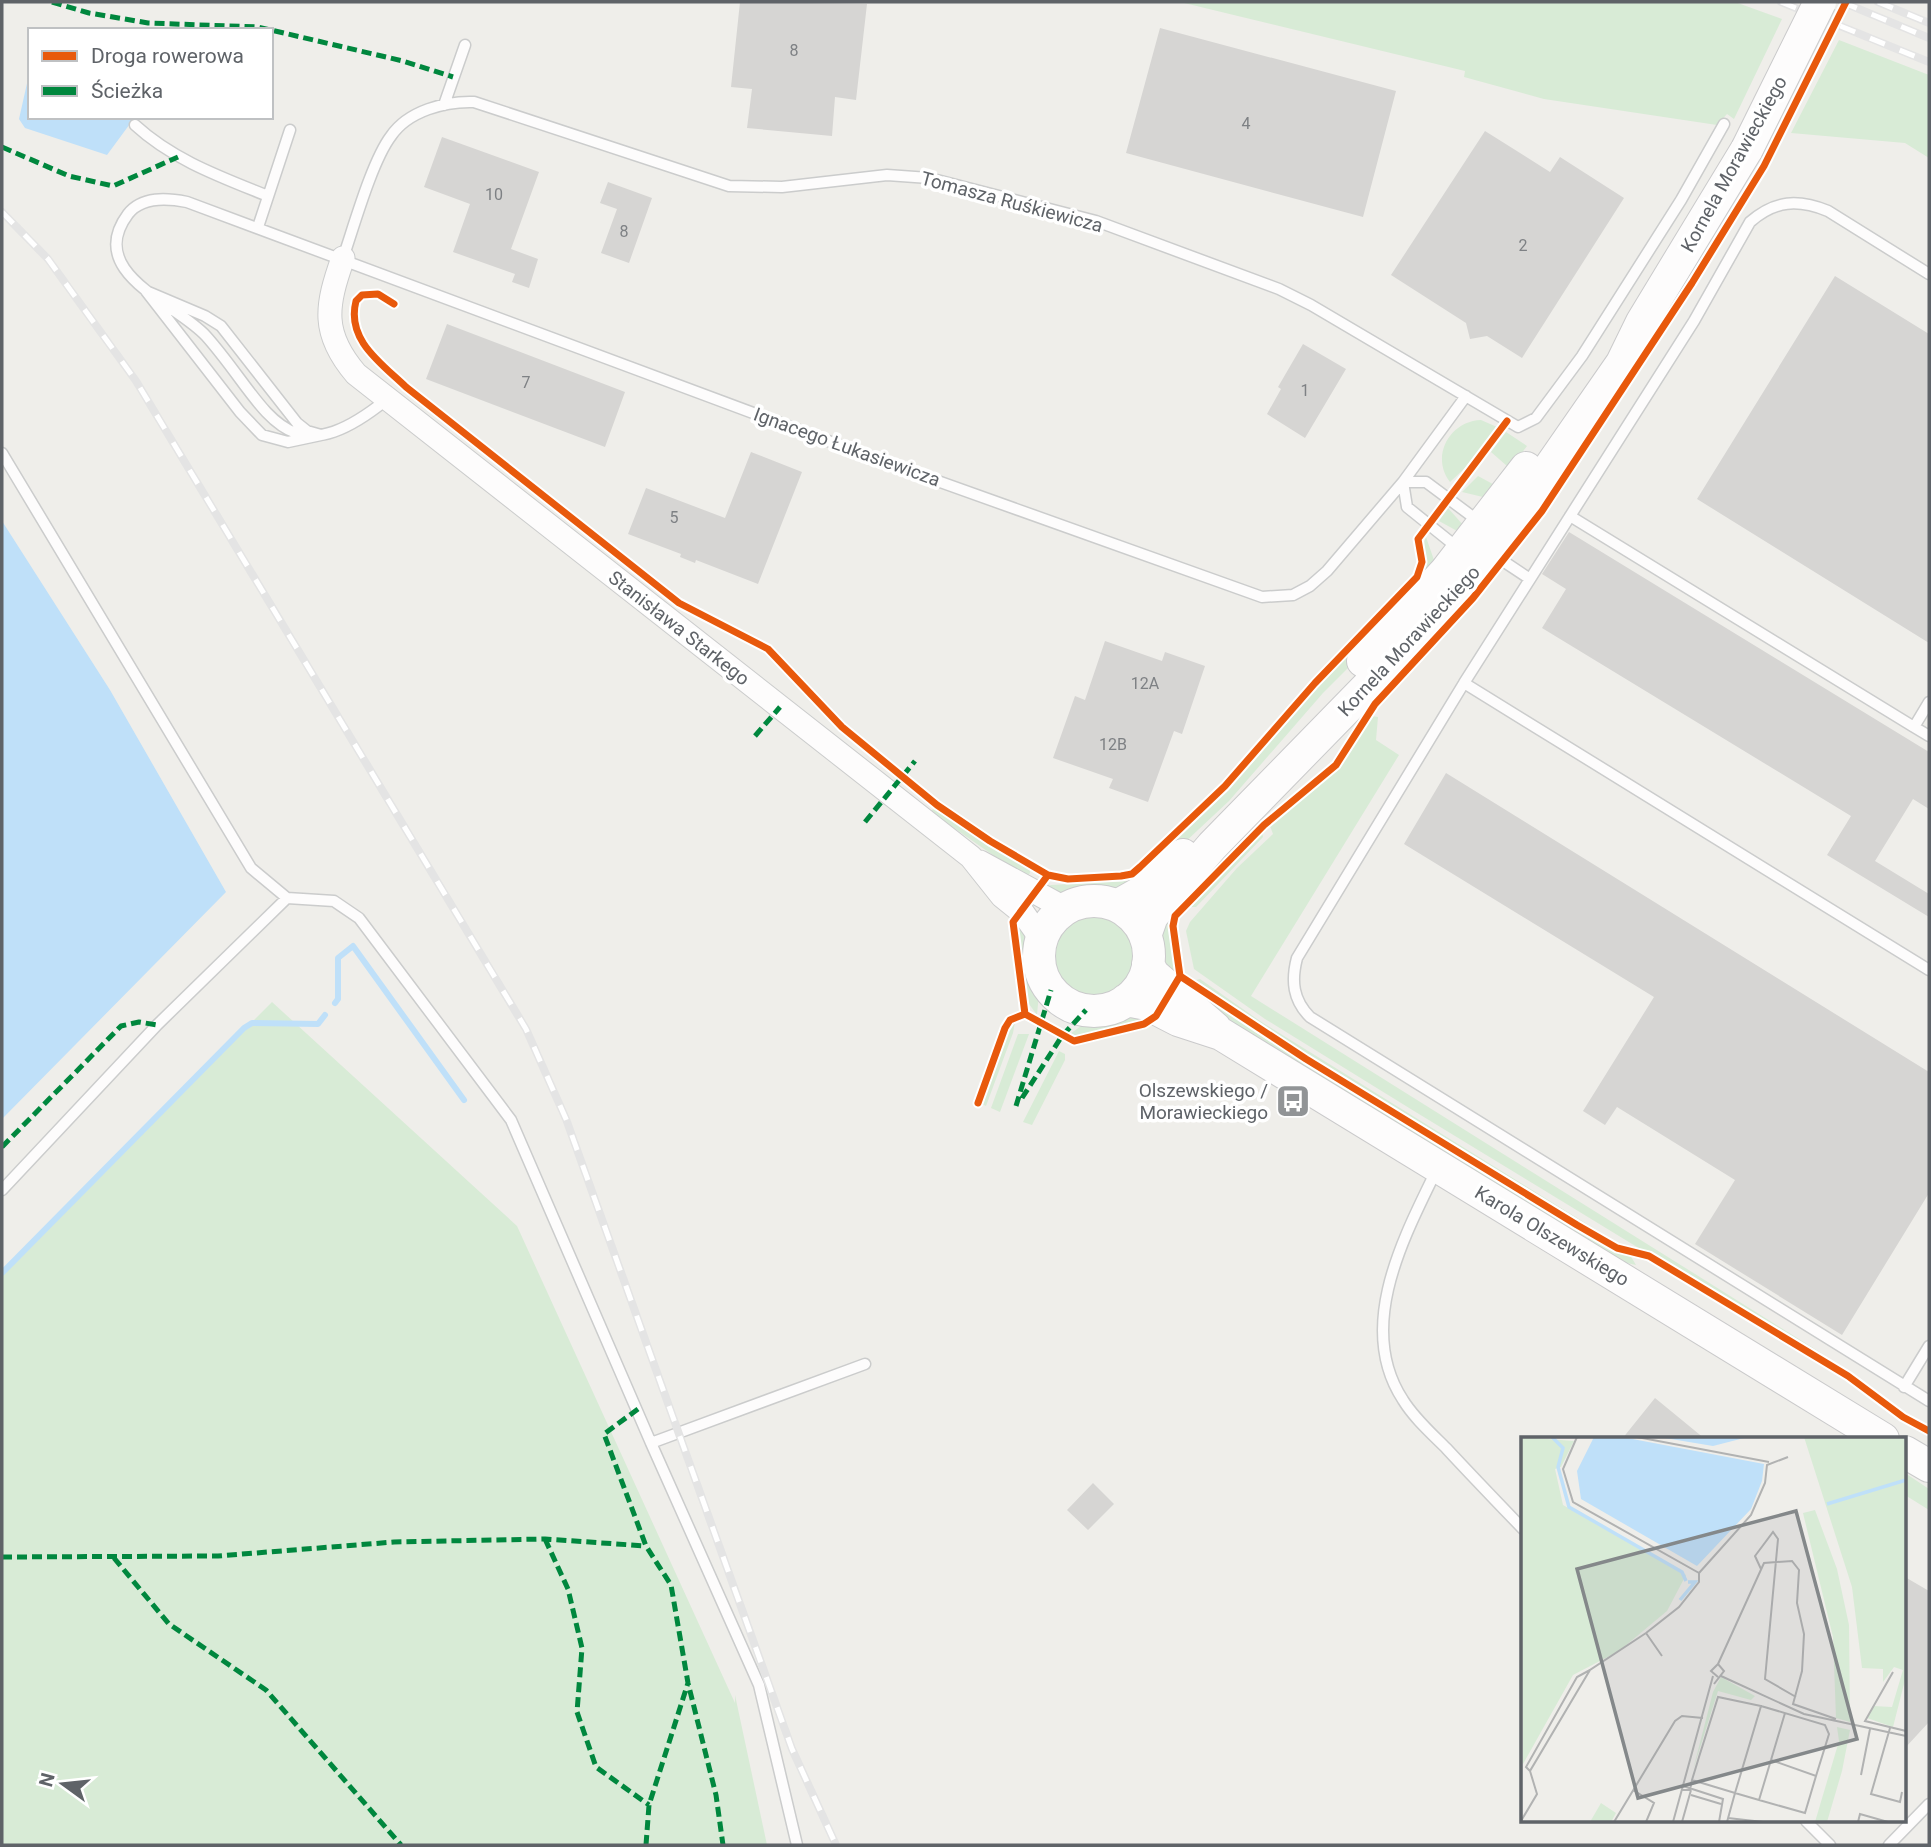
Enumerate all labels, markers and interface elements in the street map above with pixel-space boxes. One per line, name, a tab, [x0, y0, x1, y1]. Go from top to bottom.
legend	[28, 28, 273, 119]
house number: 8	[790, 41, 799, 60]
text: Droga rowerowa	[91, 44, 244, 68]
street label: Kornela Morawieckiego	[1676, 72, 1792, 256]
text: Ścieżka	[91, 79, 163, 103]
house number: 4	[1242, 114, 1251, 133]
street label: Tomasza Ruśkiewicza	[918, 167, 1106, 237]
house number: 10	[485, 185, 503, 204]
house number: 8	[620, 222, 629, 241]
house number: 2	[1519, 236, 1528, 255]
house number: 7	[522, 373, 531, 392]
house number: 1	[1301, 381, 1310, 400]
street label: Ignacego Łukasiewicza	[751, 403, 943, 491]
house number: 5	[670, 508, 679, 527]
street label: Kornela Morawieckiego	[1333, 561, 1485, 721]
street label: Stanisława Starkego	[604, 566, 754, 690]
house number: 12A	[1131, 674, 1160, 693]
house number: 12B	[1099, 735, 1127, 754]
place label: Olszewskiego / Morawieckiego	[1139, 1079, 1268, 1124]
bus stop icon: Olszewskiego / Morawieckiego	[1274, 1082, 1312, 1120]
street label: Karola Olszewskiego	[1471, 1181, 1633, 1291]
inset map	[1521, 1437, 1906, 1822]
north arrow	[28, 1749, 98, 1819]
text: N	[34, 1770, 60, 1789]

